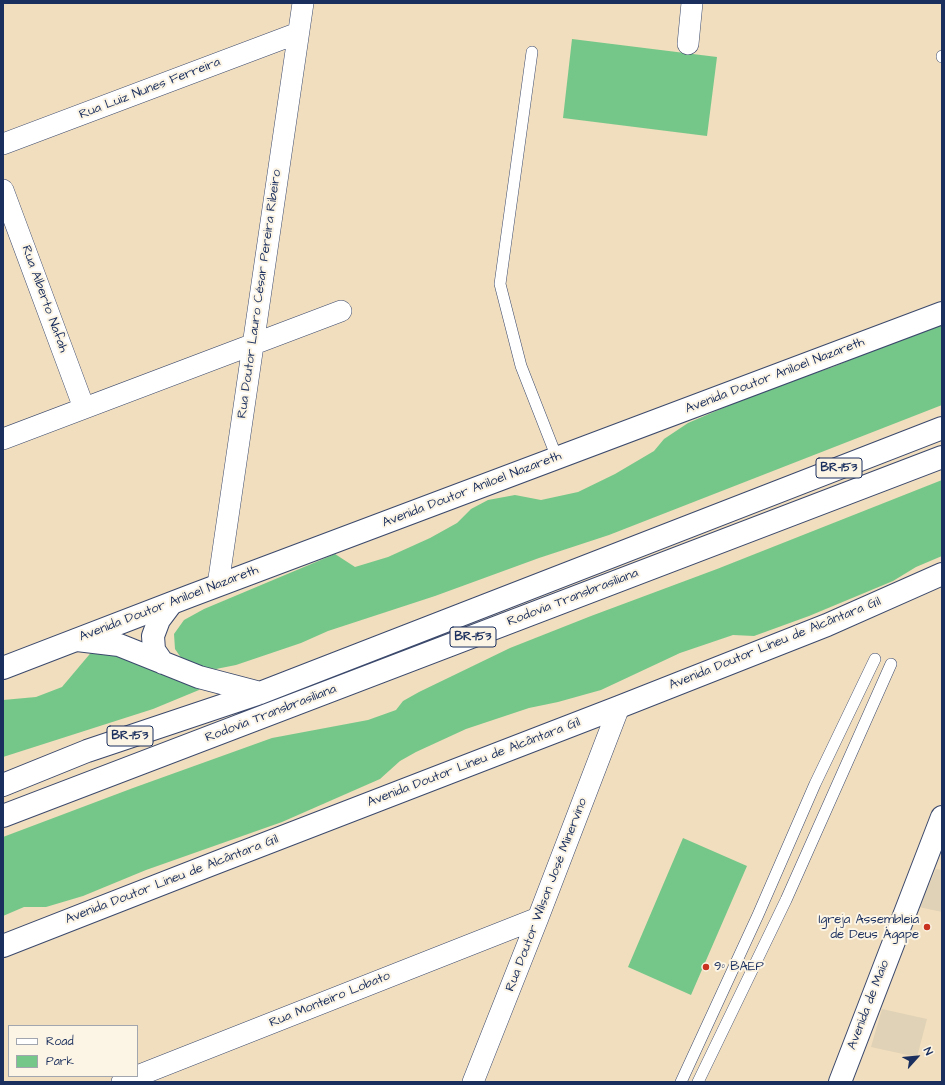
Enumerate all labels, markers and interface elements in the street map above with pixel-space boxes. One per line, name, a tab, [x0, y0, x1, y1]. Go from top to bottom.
street label: Rua Luiz Nunes Ferreira	[77, 55, 223, 123]
street label: Rua Doutor Lauro César Pereira Ribeiro	[235, 169, 285, 419]
street label: Rua Alberto Nafah	[17, 243, 71, 355]
street label: Avenida Doutor Aniloel Nazareth	[683, 335, 867, 417]
street label: Avenida Doutor Aniloel Nazareth	[380, 449, 564, 531]
road number: BR-153	[816, 458, 862, 478]
street label: Avenida Doutor Aniloel Nazareth	[77, 563, 261, 645]
street label: Rodovia Transbrasiliana	[505, 566, 641, 630]
street label: Avenida Doutor Lineu de Alcântara Gil	[667, 594, 883, 694]
road number: BR-153	[450, 627, 496, 647]
street label: Rodovia Transbrasiliana	[203, 682, 339, 746]
street label: Avenida Doutor Lineu de Alcântara Gil	[365, 715, 583, 811]
road number: BR-153	[107, 726, 153, 746]
street label: Rua Doutor Wilson José Minervino	[503, 796, 591, 994]
street label: Avenida Doutor Lineu de Alcântara Gil	[63, 832, 281, 928]
place label: Igreja Assembleia de Deus Ágape	[819, 912, 919, 943]
marker: Igreja Assembleia de Deus Ágape	[922, 922, 932, 932]
street label: Avenida de Maio	[845, 958, 893, 1052]
place label: 9º BAEP	[714, 959, 764, 975]
marker: 9º BAEP	[701, 962, 711, 972]
street label: Rua Monteiro Lobato	[267, 969, 393, 1031]
legend	[8, 1025, 138, 1077]
text: Road	[46, 1033, 74, 1050]
north arrow	[897, 1037, 937, 1077]
text: N	[920, 1045, 936, 1058]
text: Park	[46, 1053, 74, 1070]

